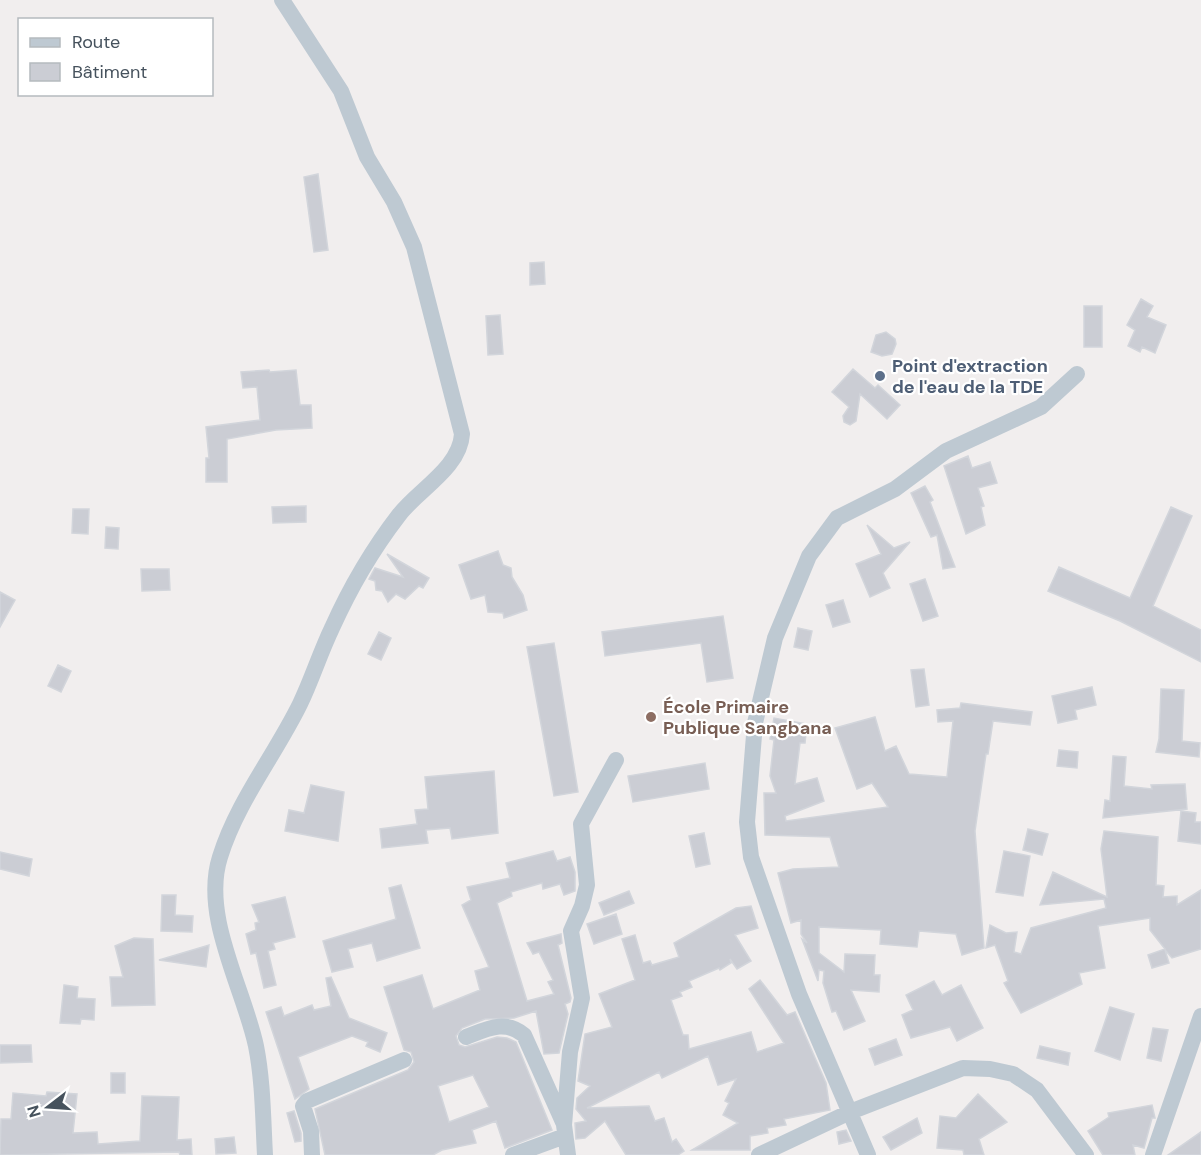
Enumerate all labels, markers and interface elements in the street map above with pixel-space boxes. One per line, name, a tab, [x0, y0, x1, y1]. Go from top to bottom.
legend	[18, 18, 213, 96]
text: Route	[72, 30, 120, 54]
text: Bâtiment	[72, 60, 147, 84]
place label: Point d'extraction de l'eau de la TDE	[892, 354, 1048, 399]
marker: Point d'extraction de l'eau de la TDE	[873, 369, 887, 383]
place label: École Primaire Publique Sangbana	[663, 695, 832, 740]
marker: École Primaire Publique Sangbana	[644, 710, 658, 724]
north arrow	[18, 1077, 78, 1137]
text: N	[22, 1103, 46, 1120]

